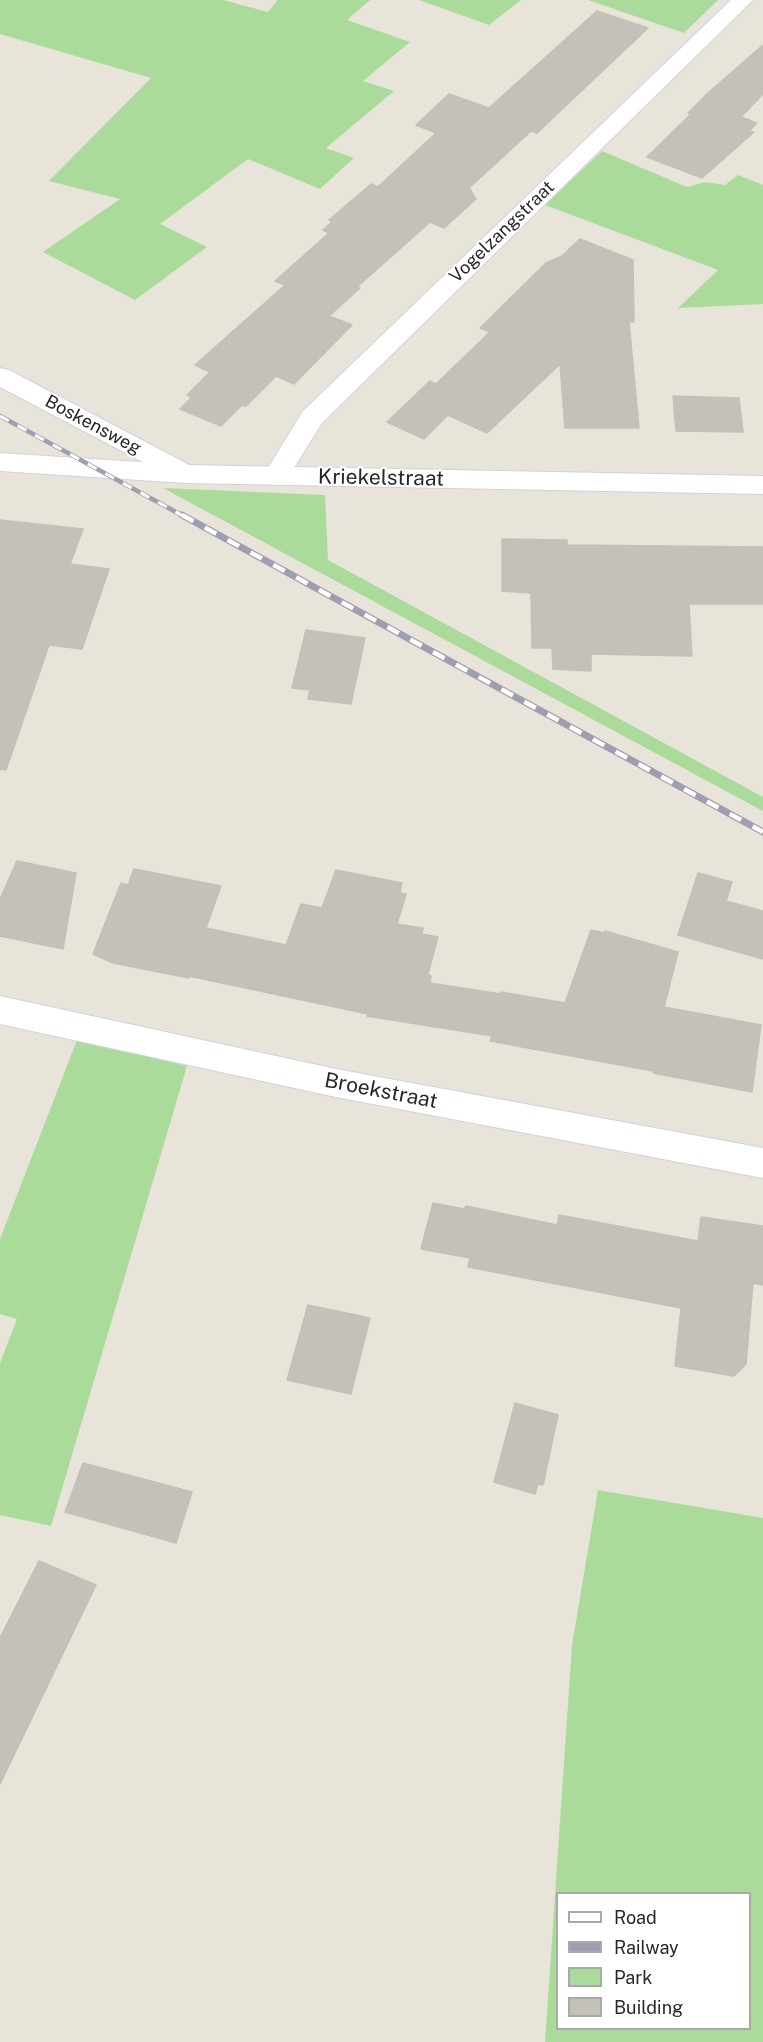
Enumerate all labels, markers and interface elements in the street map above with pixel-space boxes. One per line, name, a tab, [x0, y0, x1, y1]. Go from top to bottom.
street label: Vogelzangstraat	[445, 177, 559, 287]
street label: Boskensweg	[41, 391, 145, 459]
street label: Kriekelstraat	[318, 464, 444, 492]
street label: Broekstraat	[322, 1068, 440, 1114]
legend	[556, 1892, 751, 2030]
text: Road	[614, 1907, 657, 1928]
text: Railway	[614, 1937, 679, 1958]
text: Park	[614, 1967, 652, 1988]
text: Building	[614, 1997, 683, 2018]

